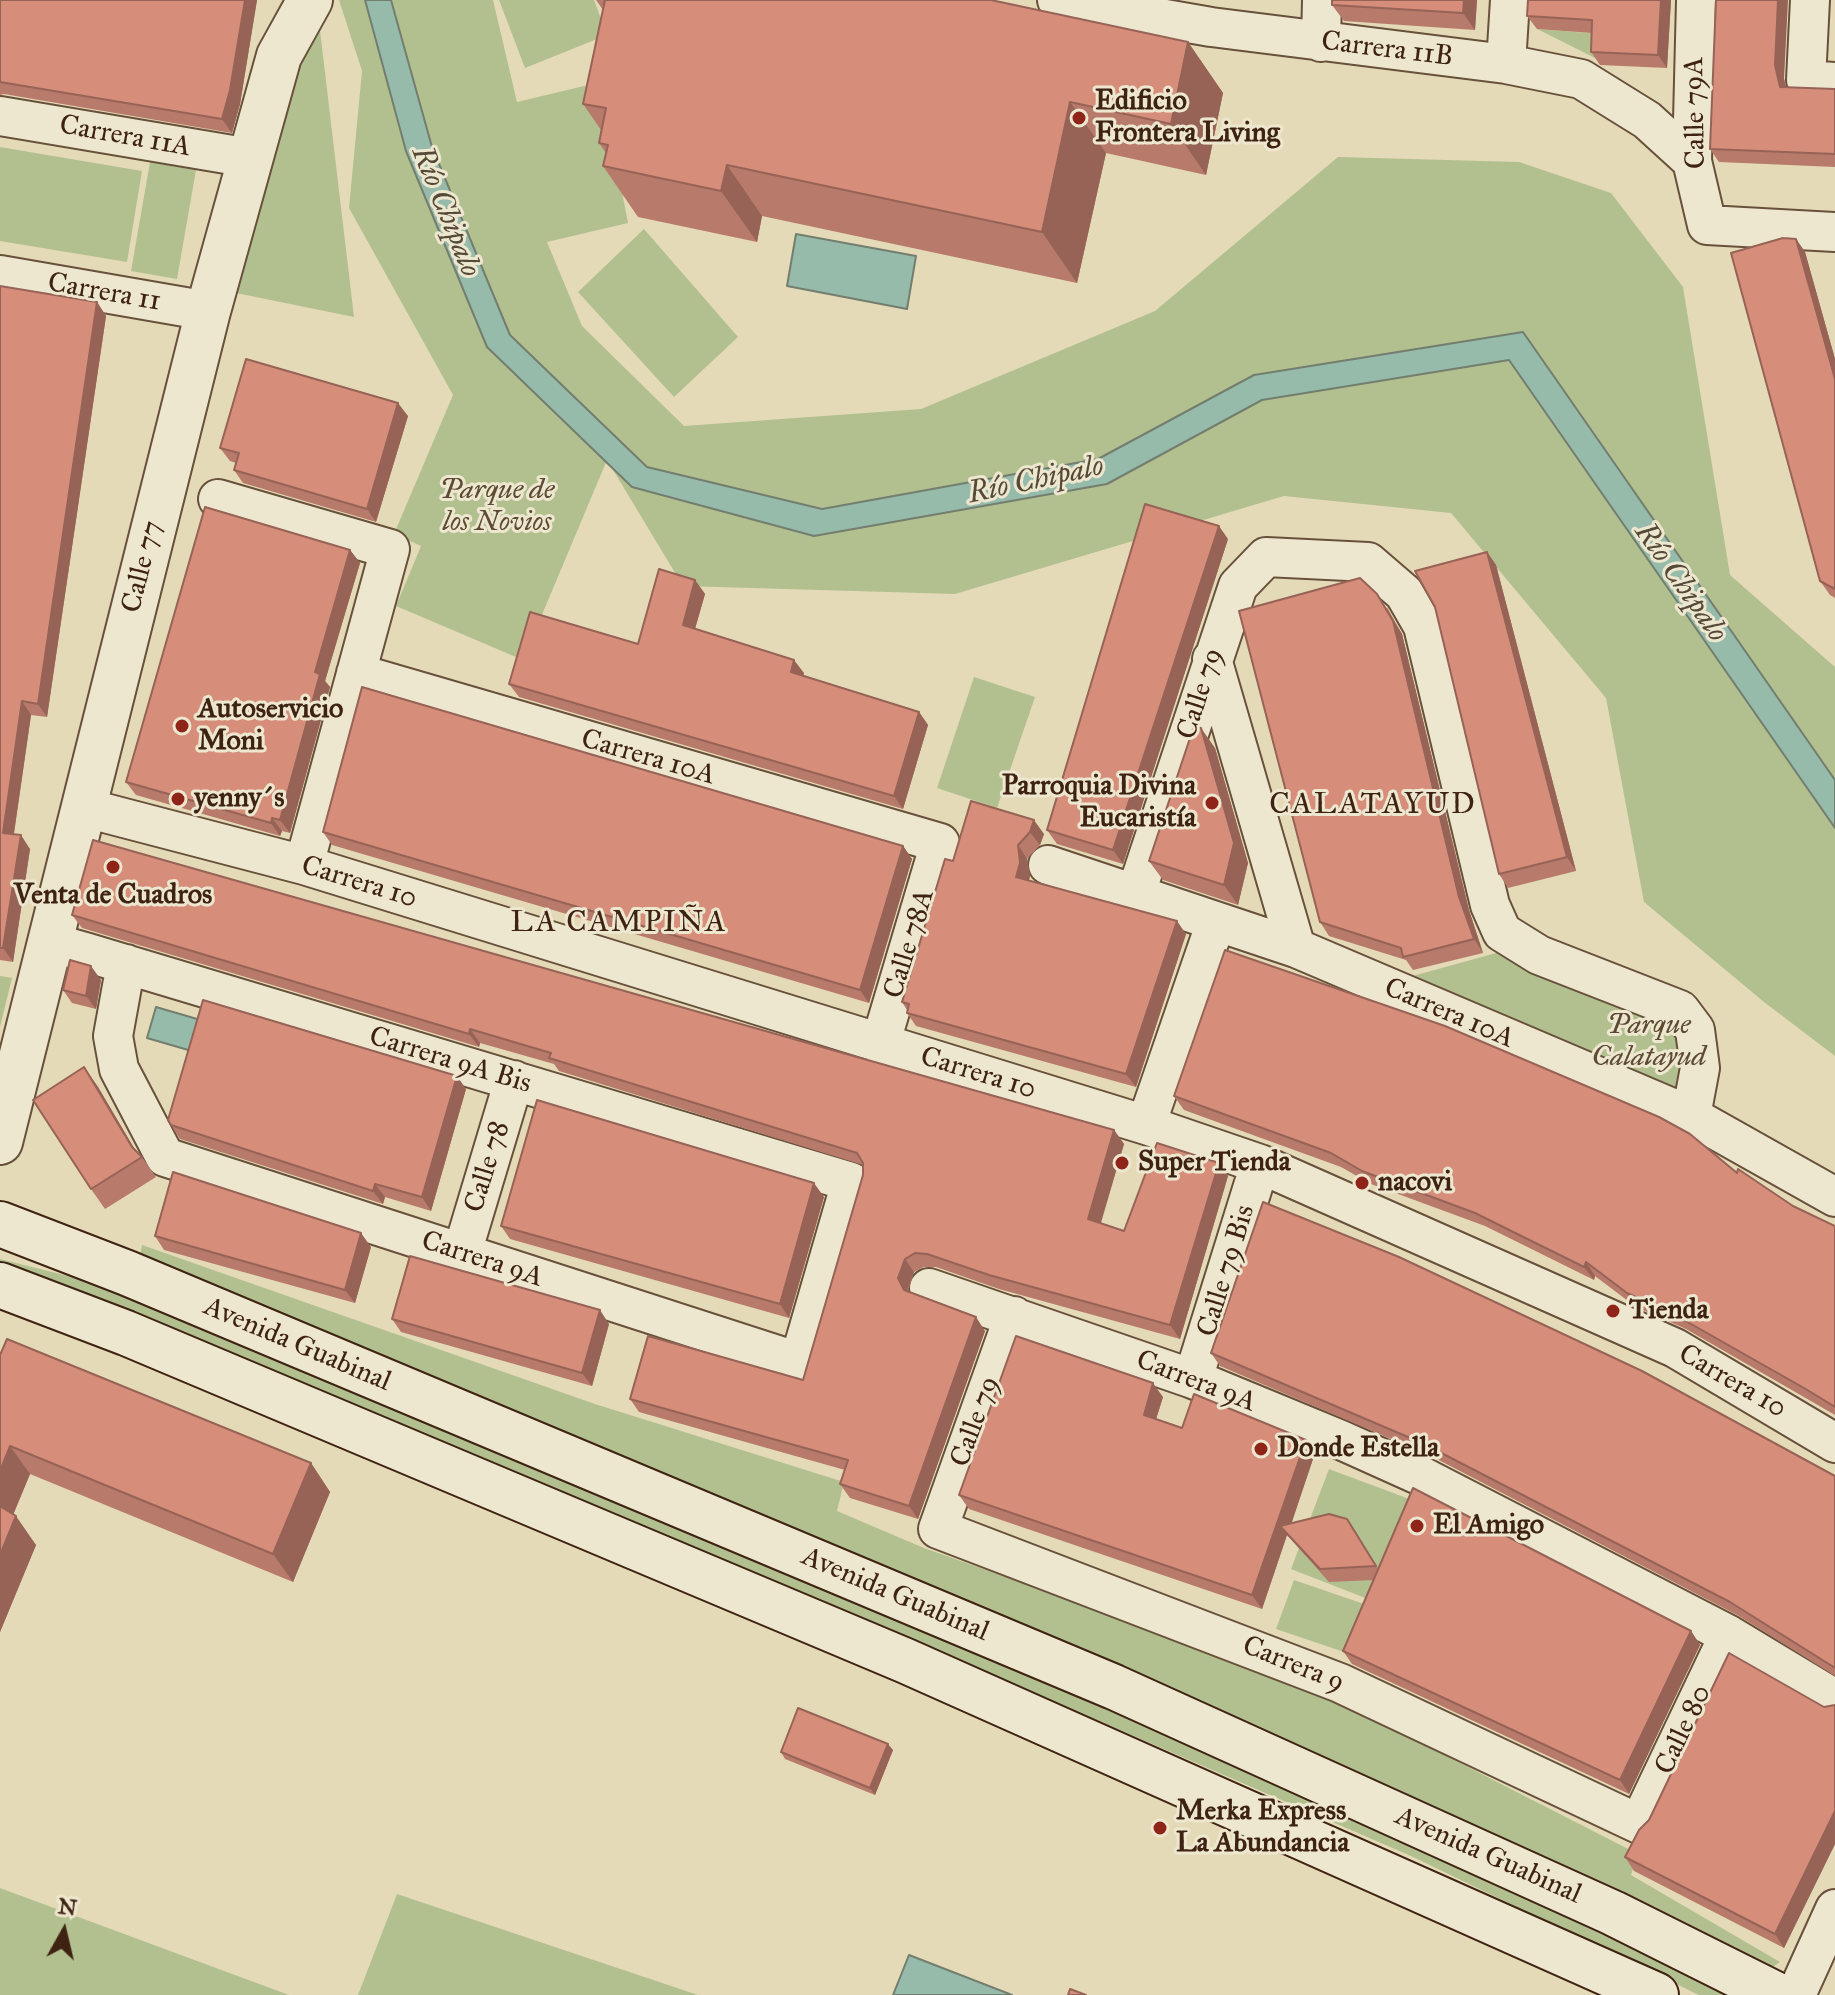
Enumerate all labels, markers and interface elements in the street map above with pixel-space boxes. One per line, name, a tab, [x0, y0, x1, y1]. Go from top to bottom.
street label: Carrera 11B	[1319, 25, 1455, 75]
street label: Calle 79A	[1678, 56, 1714, 170]
place label: Edificio Frontera Living	[1095, 85, 1280, 151]
street label: Carrera 11A	[57, 109, 193, 165]
marker: Edificio Frontera Living	[1070, 109, 1088, 127]
water label: Río Chipalo	[403, 142, 487, 282]
street label: Carrera 11	[45, 267, 163, 319]
water label: Río Chipalo	[965, 449, 1107, 513]
park label: Parque de los Novios	[440, 474, 554, 540]
water label: Río Chipalo	[1626, 516, 1734, 650]
street label: Calle 77	[115, 518, 171, 616]
street label: Calle 79	[1171, 644, 1231, 744]
place label: Autoservicio Moni	[198, 693, 343, 759]
marker: Autoservicio Moni	[173, 717, 191, 735]
street label: Carrera 10A	[577, 723, 719, 793]
place label: Parroquia Divina Eucaristía	[1002, 770, 1196, 836]
place label: yenny´s	[194, 782, 284, 816]
district label: CALATAYUD	[1269, 788, 1477, 824]
marker: yenny´s	[169, 790, 187, 808]
marker: Parroquia Divina Eucaristía	[1203, 794, 1221, 812]
street label: Carrera 10	[297, 850, 421, 916]
marker: Venta de Cuadros	[104, 858, 122, 876]
place label: Venta de Cuadros	[14, 879, 212, 913]
street label: Calle 78A	[878, 885, 942, 1003]
district label: LA CAMPIÑA	[511, 906, 727, 942]
street label: Carrera 10A	[1379, 972, 1519, 1056]
park label: Parque Calatayud	[1592, 1009, 1706, 1075]
street label: Carrera 9A Bis	[365, 1020, 535, 1102]
street label: Carrera 10	[916, 1041, 1040, 1107]
street label: Calle 78	[458, 1117, 518, 1217]
place label: Super Tienda	[1138, 1146, 1291, 1180]
marker: Super Tienda	[1113, 1154, 1131, 1172]
place label: nacovi	[1378, 1166, 1452, 1200]
marker: nacovi	[1353, 1174, 1371, 1192]
street label: Calle 79 Bis	[1191, 1201, 1263, 1341]
street label: Carrera 9A	[417, 1225, 547, 1295]
street label: Avenida Guabinal	[198, 1290, 396, 1400]
place label: Tienda	[1629, 1294, 1708, 1328]
marker: Tienda	[1604, 1302, 1622, 1320]
street label: Carrera 10	[1672, 1338, 1792, 1426]
street label: Carrera 9A	[1131, 1344, 1261, 1420]
street label: Calle 79	[944, 1372, 1008, 1472]
place label: Donde Estella	[1277, 1432, 1439, 1466]
marker: Donde Estella	[1252, 1440, 1270, 1458]
place label: El Amigo	[1433, 1509, 1544, 1543]
marker: El Amigo	[1408, 1517, 1426, 1535]
street label: Avenida Guabinal	[796, 1540, 994, 1650]
street label: Carrera 9	[1237, 1629, 1349, 1701]
street label: Calle 80	[1649, 1680, 1719, 1780]
place label: Merka Express La Abundancia	[1176, 1795, 1349, 1861]
street label: Avenida Guabinal	[1390, 1800, 1586, 1912]
marker: Merka Express La Abundancia	[1151, 1819, 1169, 1837]
north arrow	[24, 1891, 104, 1971]
text: N	[56, 1892, 79, 1921]

